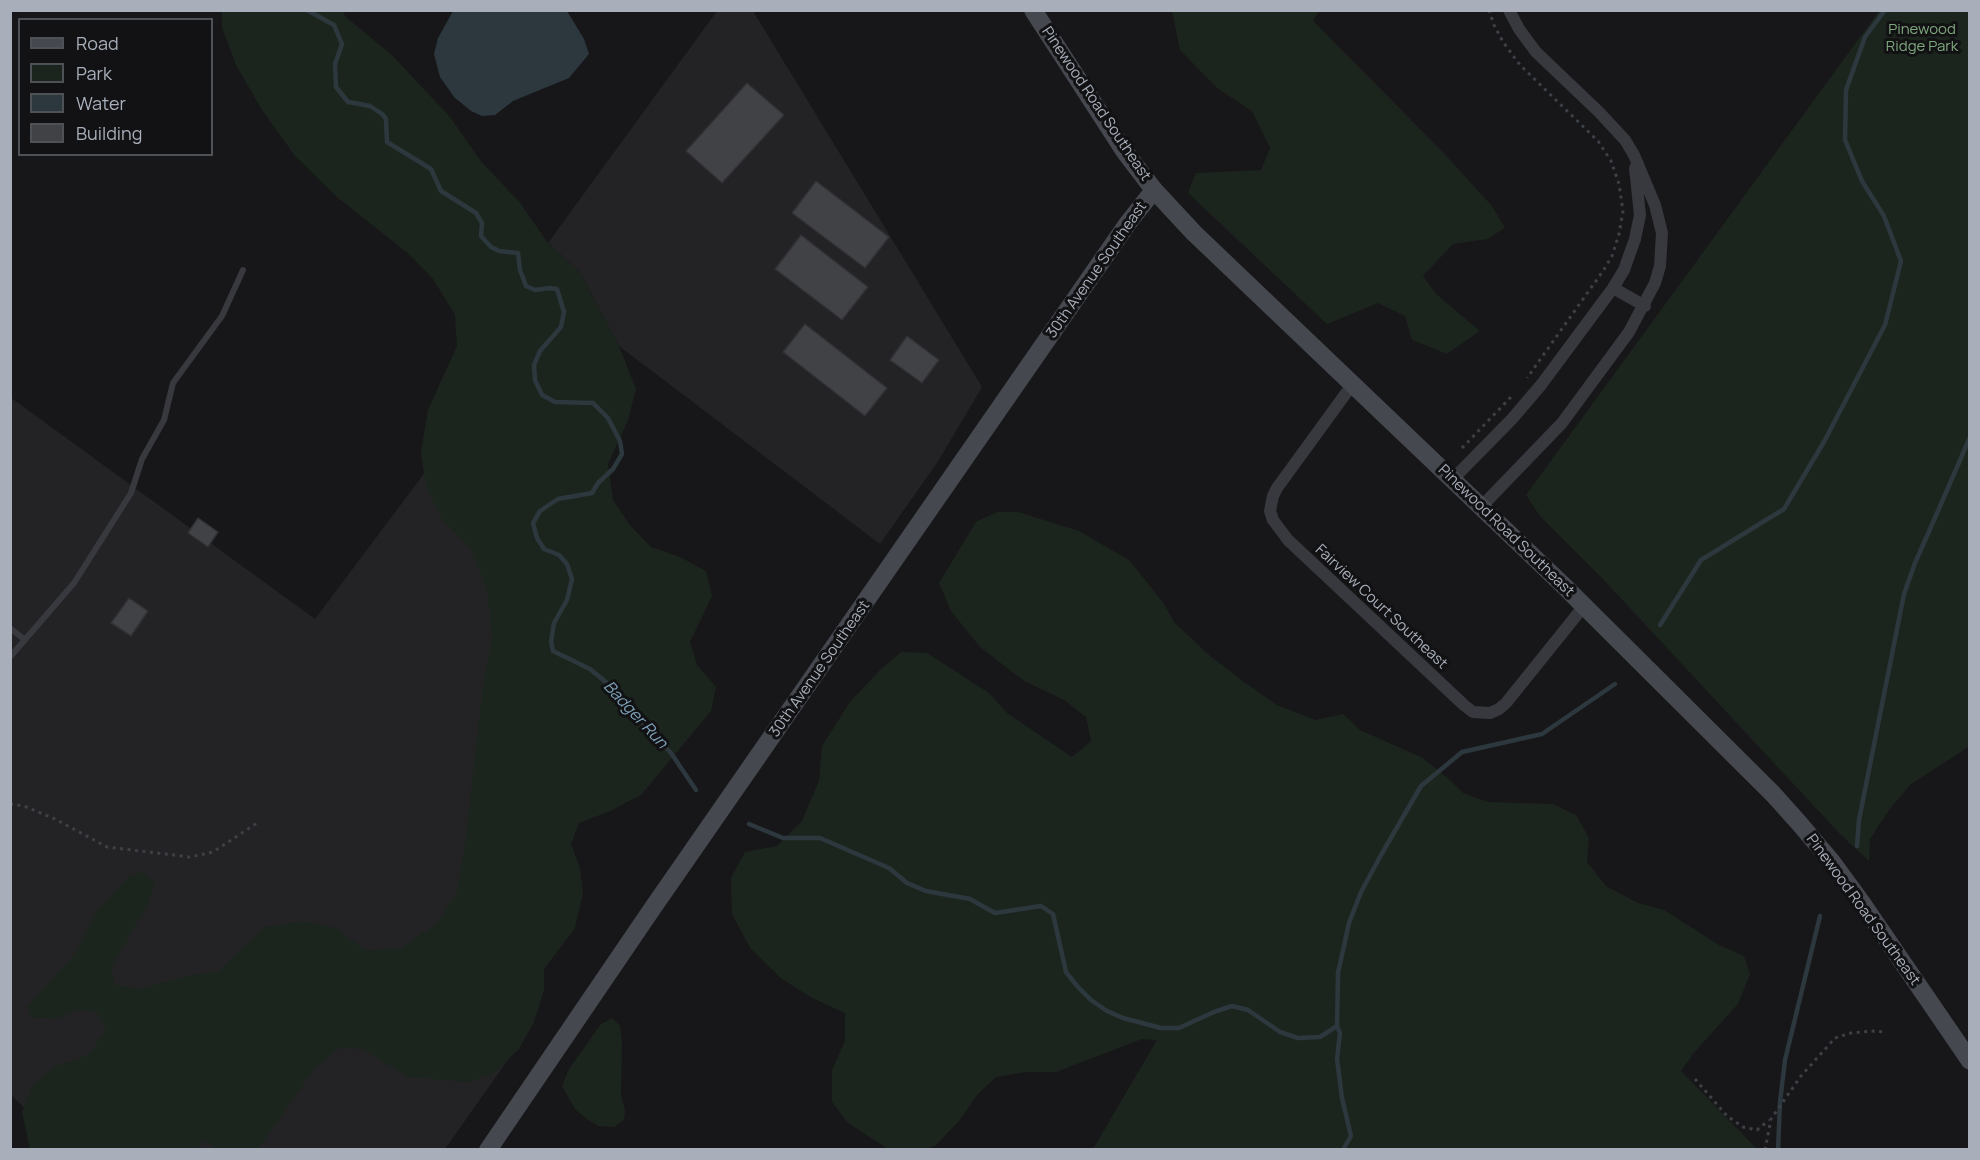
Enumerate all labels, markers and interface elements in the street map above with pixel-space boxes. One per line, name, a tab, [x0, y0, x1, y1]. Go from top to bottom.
legend	[18, 18, 213, 156]
park label: Pinewood Ridge Park	[1886, 21, 1958, 56]
street label: Pinewood Road Southeast	[1038, 23, 1154, 185]
text: Road	[76, 31, 119, 55]
text: Park	[76, 61, 112, 85]
text: Water	[76, 91, 126, 115]
text: Building	[76, 121, 142, 145]
street label: 30th Avenue Southeast	[1043, 198, 1151, 342]
street label: Pinewood Road Southeast	[1434, 461, 1578, 601]
street label: Fairview Court Southeast	[1311, 541, 1451, 673]
street label: 30th Avenue Southeast	[766, 597, 874, 741]
water label: Badger Run	[599, 677, 671, 753]
street label: Pinewood Road Southeast	[1802, 831, 1924, 989]

